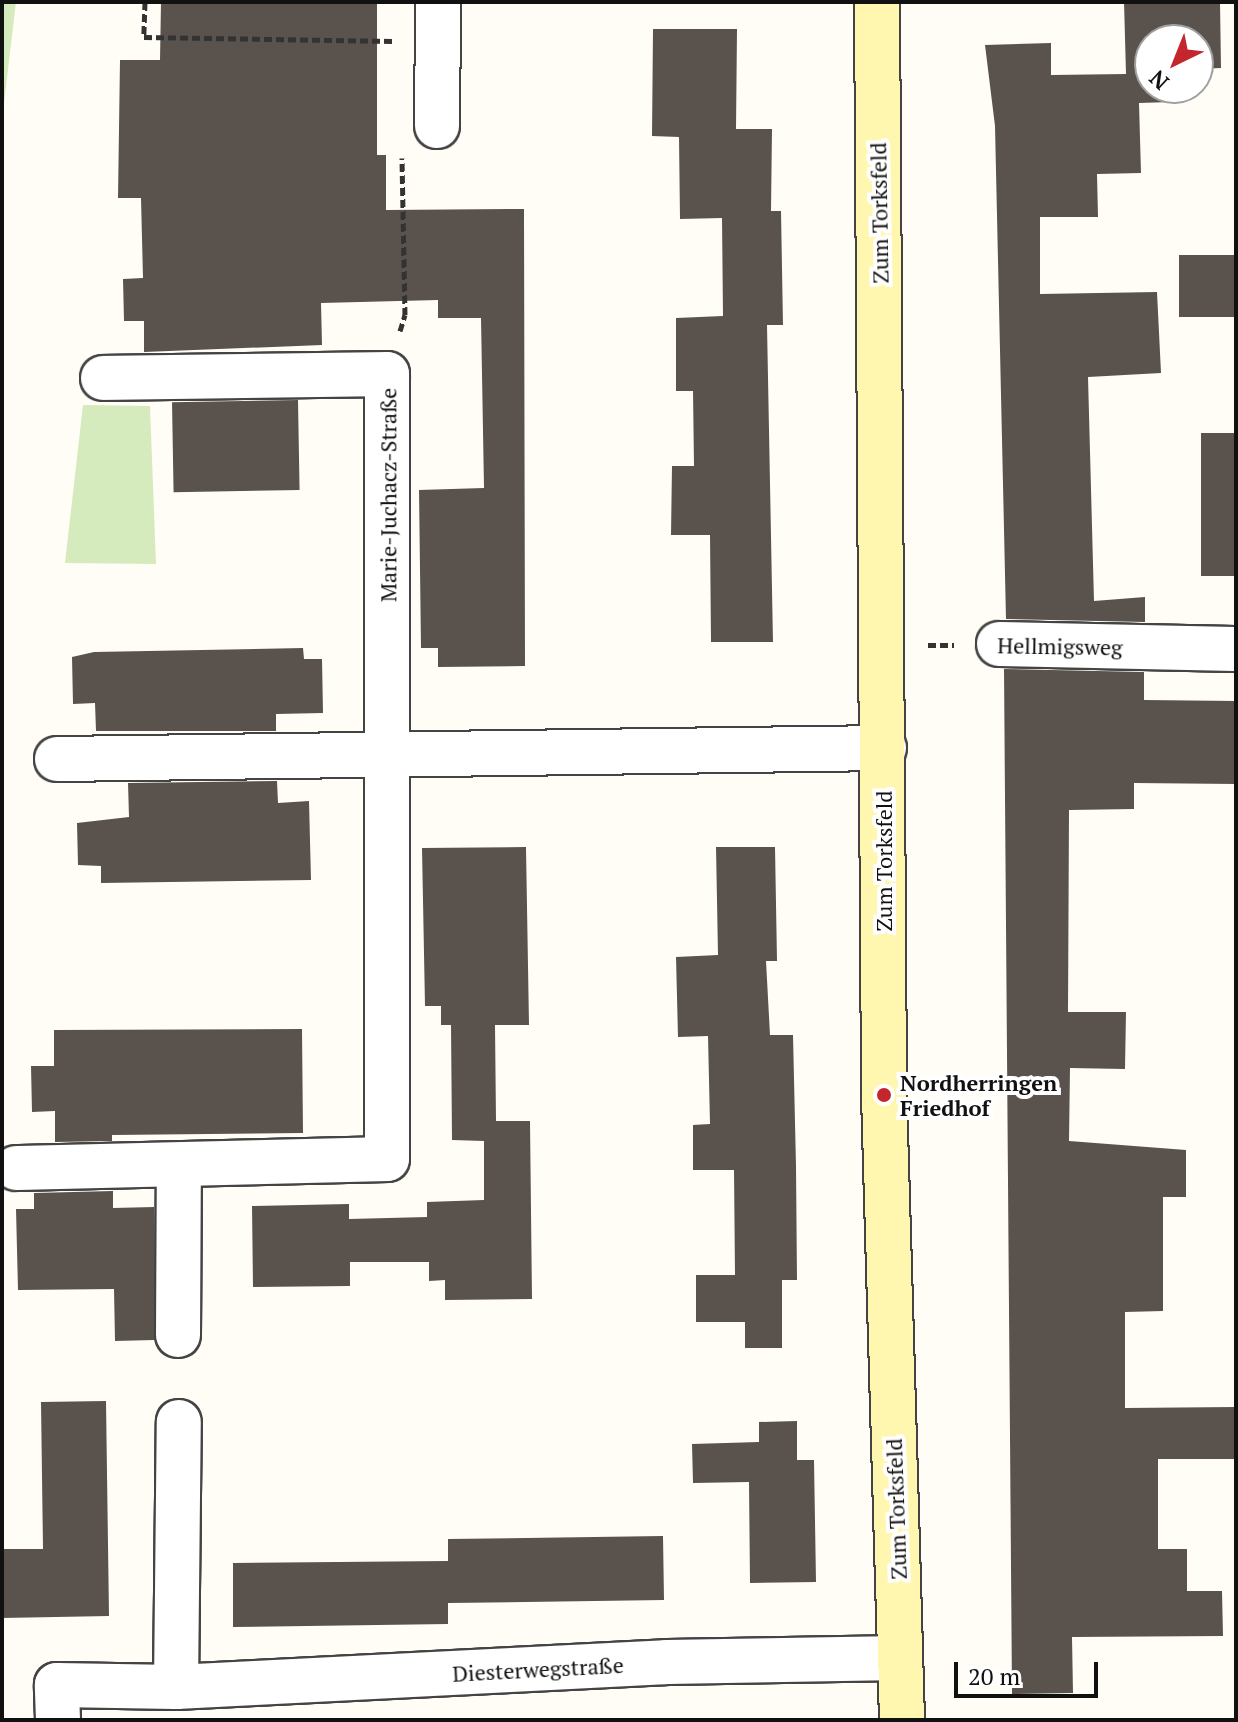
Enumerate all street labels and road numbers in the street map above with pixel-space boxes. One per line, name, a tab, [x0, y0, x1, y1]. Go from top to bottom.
street label: Zum Torksfeld	[865, 142, 893, 284]
street label: Marie-Juchacz-Straße	[375, 388, 401, 602]
street label: Hellmigsweg	[997, 632, 1123, 660]
street label: Zum Torksfeld	[871, 790, 897, 932]
street label: Zum Torksfeld	[880, 1438, 912, 1580]
street label: Diesterwegstraße	[452, 1651, 624, 1687]

